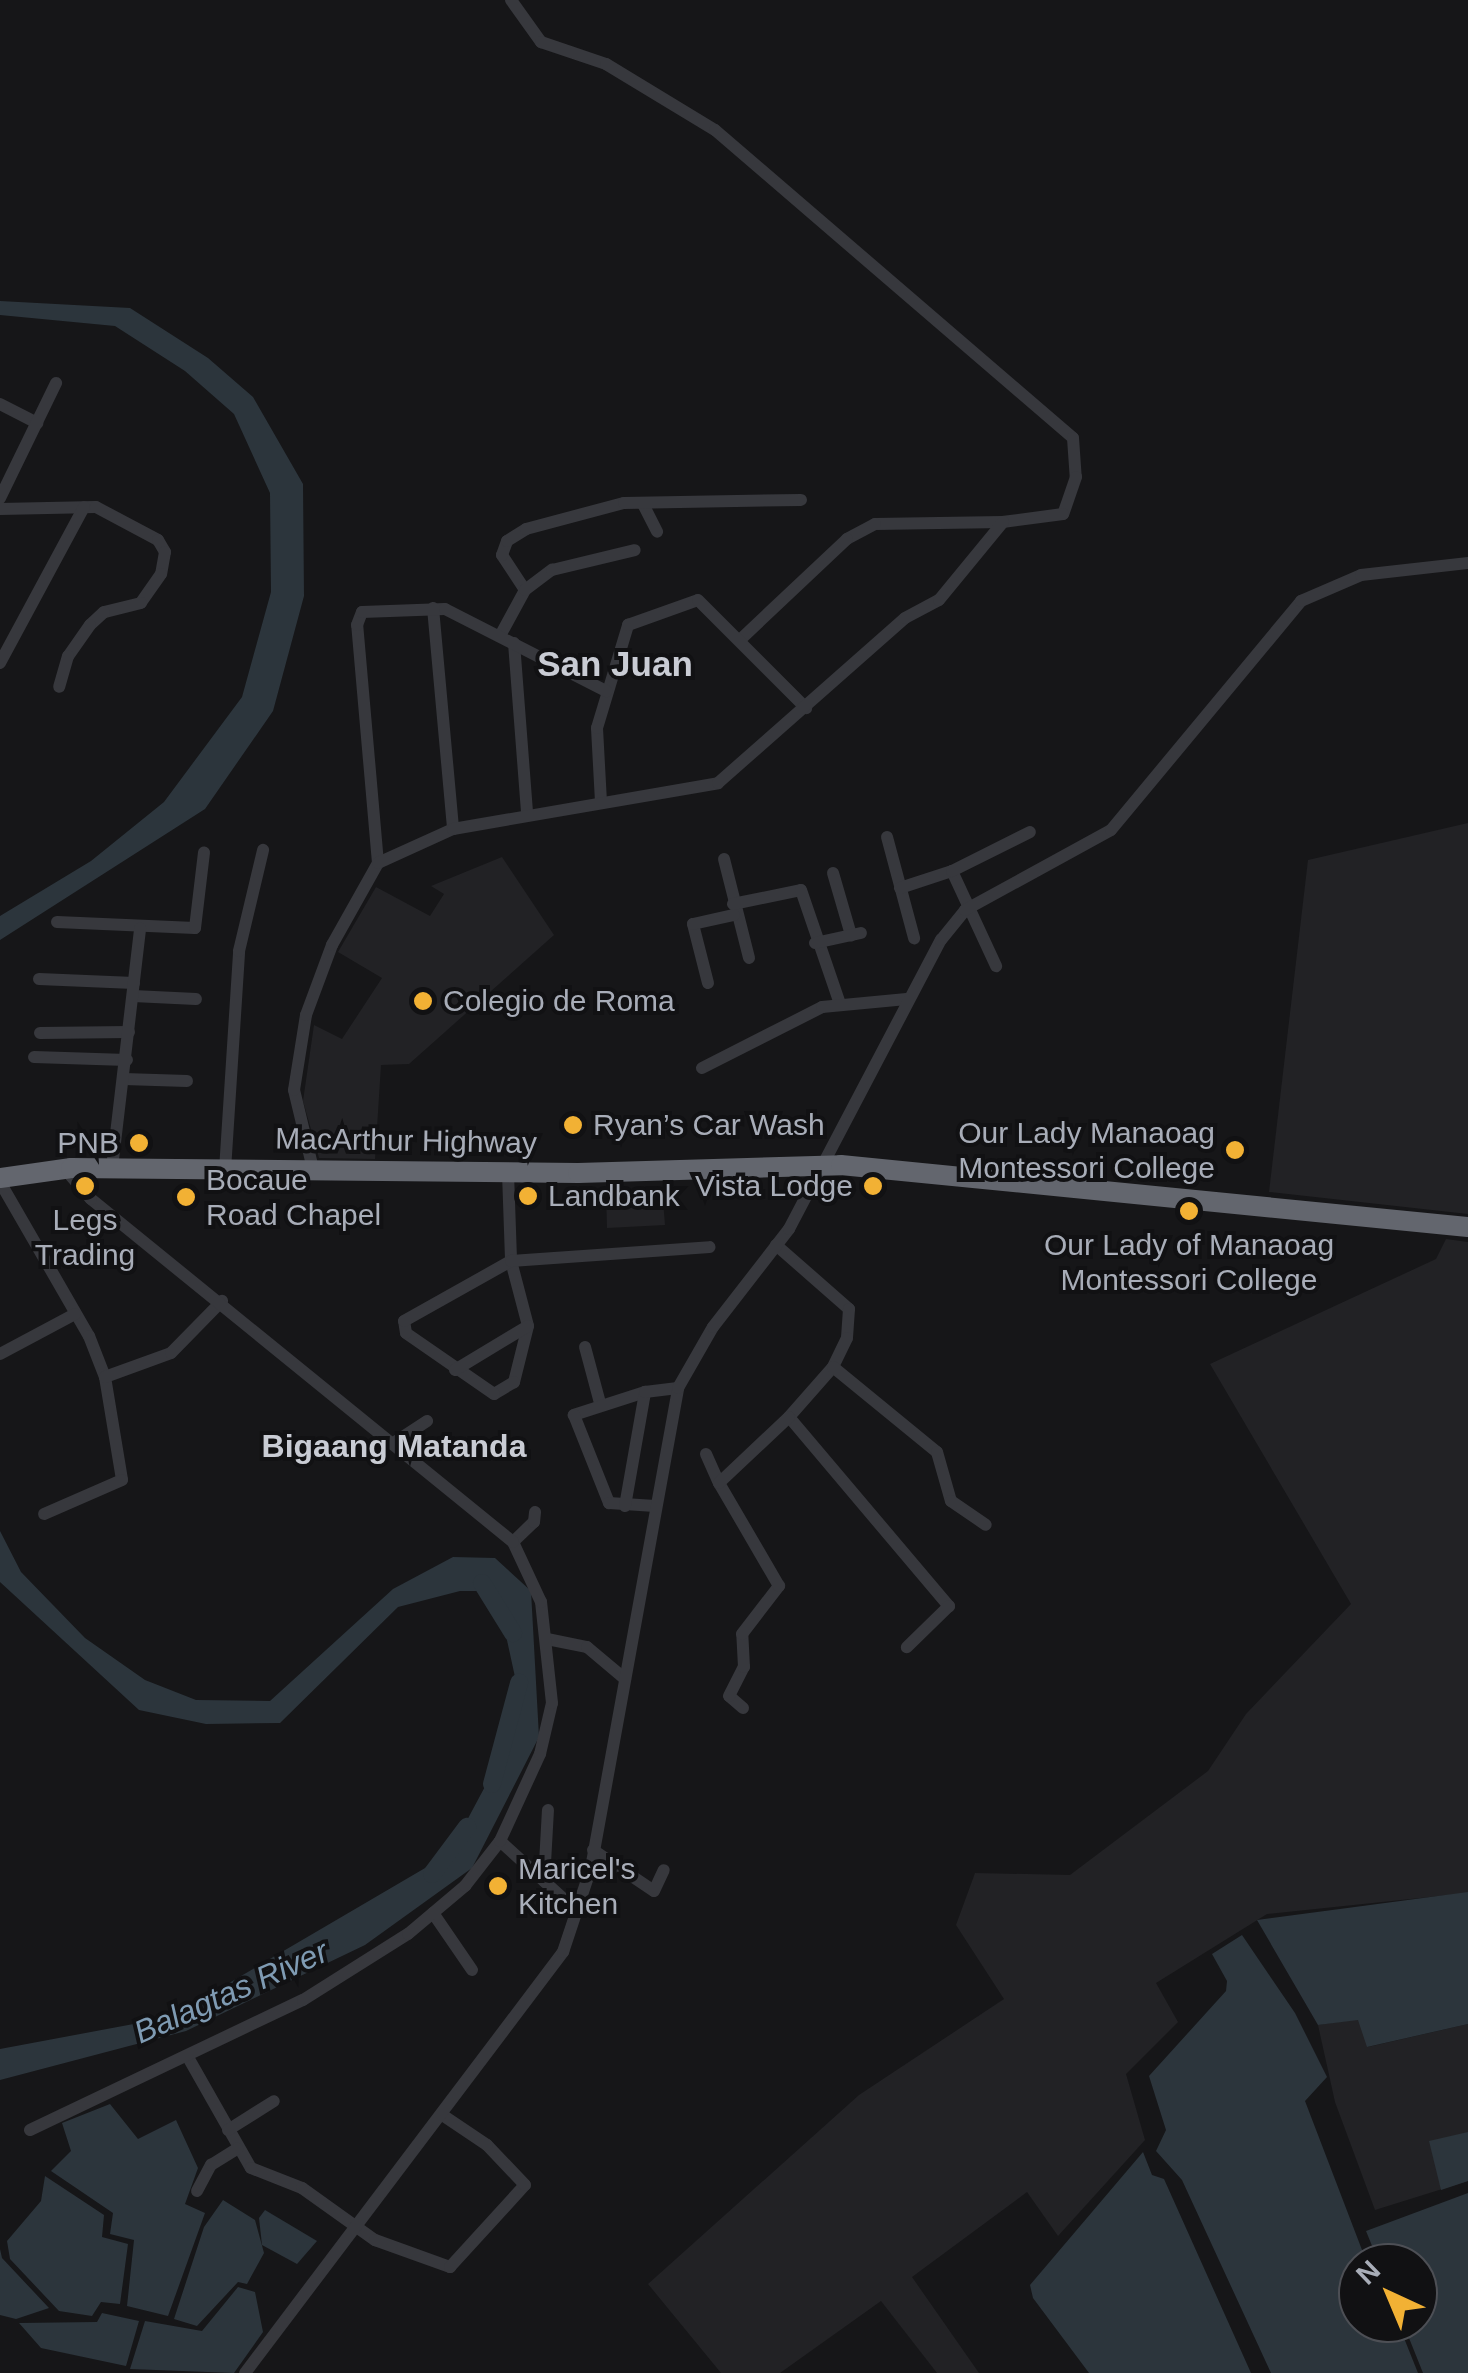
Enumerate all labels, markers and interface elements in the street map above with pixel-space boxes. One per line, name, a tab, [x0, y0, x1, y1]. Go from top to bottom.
district label: San Juan	[537, 643, 693, 685]
place label: Colegio de Roma	[443, 983, 675, 1019]
marker: Colegio de Roma	[412, 990, 434, 1012]
place label: Ryan’s Car Wash	[593, 1107, 825, 1143]
marker: Ryan’s Car Wash	[562, 1114, 584, 1136]
place label: Our Lady Manaoag Montessori College	[958, 1115, 1215, 1186]
street label: MacArthur Highway	[275, 1121, 537, 1161]
place label: PNB	[57, 1125, 119, 1161]
marker: PNB	[128, 1132, 150, 1154]
marker: Our Lady Manaoag Montessori College	[1224, 1139, 1246, 1161]
place label: Bocaue Road Chapel	[206, 1162, 381, 1232]
place label: Vista Lodge	[695, 1168, 853, 1204]
marker: Legs Trading	[74, 1175, 96, 1197]
marker: Vista Lodge	[862, 1175, 884, 1197]
place label: Landbank	[548, 1178, 680, 1214]
marker: Landbank	[517, 1185, 539, 1207]
marker: Bocaue Road Chapel	[175, 1186, 197, 1208]
marker: Our Lady of Manaoag Montessori College	[1178, 1200, 1200, 1222]
place label: Legs Trading	[35, 1202, 135, 1272]
place label: Our Lady of Manaoag Montessori College	[1044, 1227, 1334, 1298]
district label: Bigaang Matanda	[262, 1427, 526, 1465]
place label: Maricel's Kitchen	[518, 1851, 635, 1922]
marker: Maricel's Kitchen	[487, 1875, 509, 1897]
water label: Balagtas River	[128, 1932, 334, 2052]
north arrow	[1338, 2243, 1438, 2343]
text: N	[1350, 2254, 1386, 2291]

